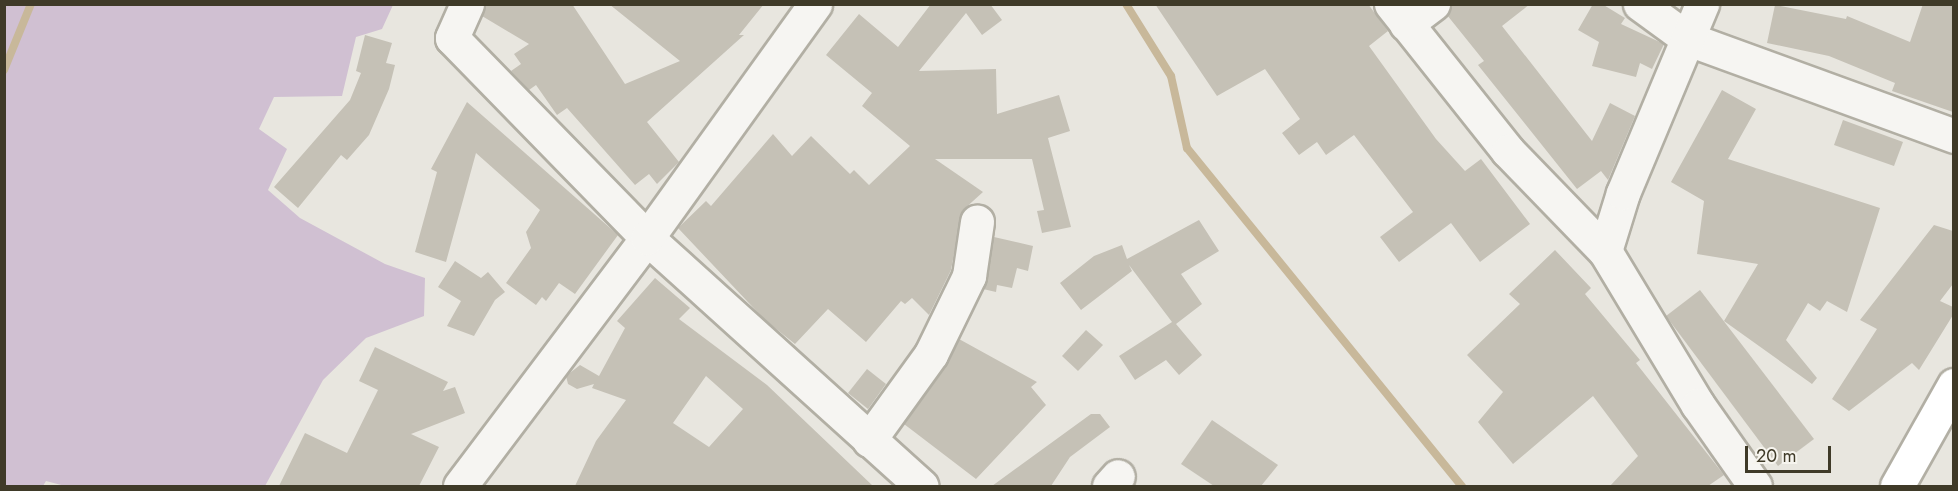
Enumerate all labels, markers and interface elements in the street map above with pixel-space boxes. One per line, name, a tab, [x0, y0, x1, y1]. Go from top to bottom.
scale bar	[1748, 434, 1834, 472]
text: 20 m	[1756, 443, 1796, 469]

